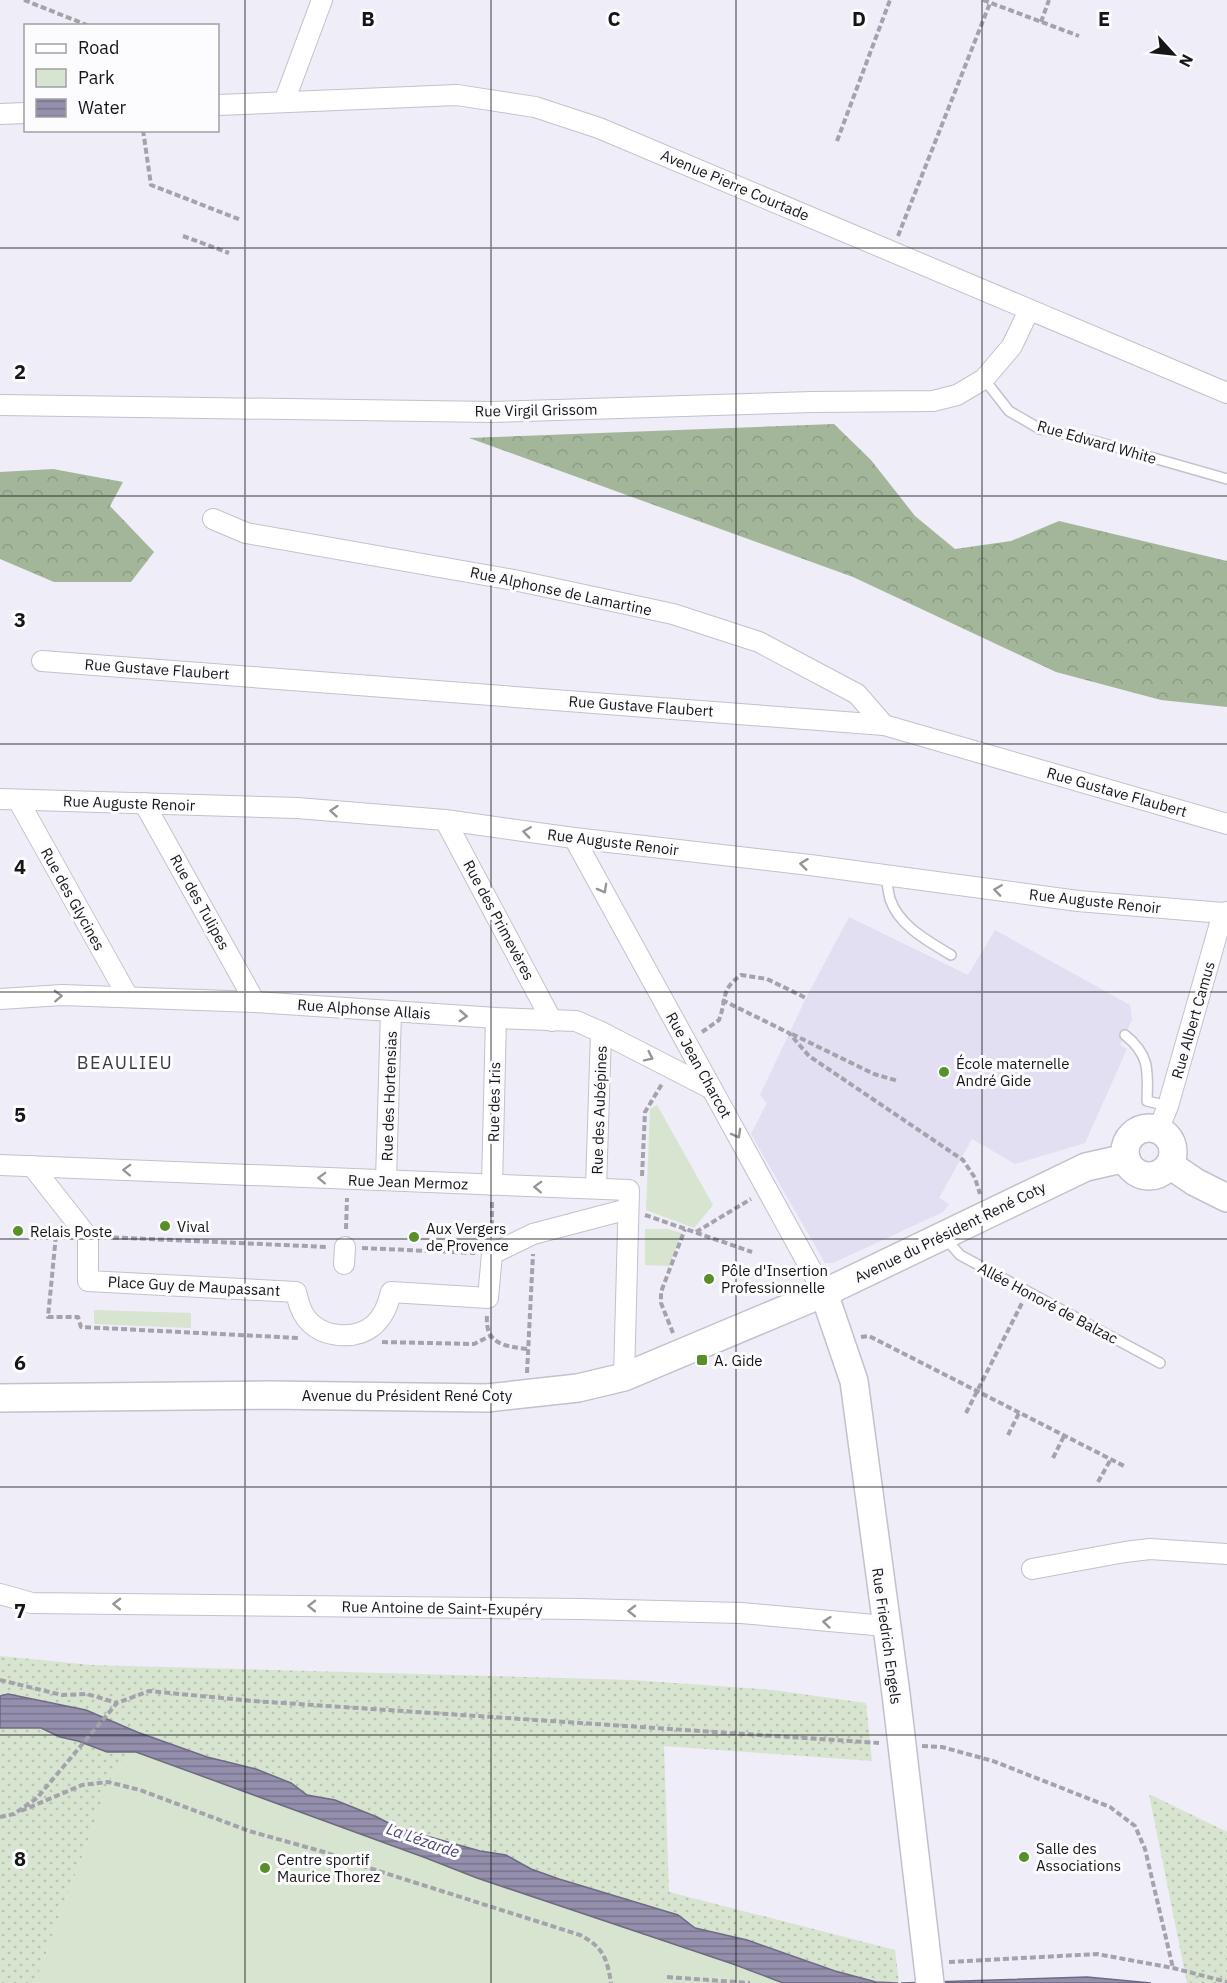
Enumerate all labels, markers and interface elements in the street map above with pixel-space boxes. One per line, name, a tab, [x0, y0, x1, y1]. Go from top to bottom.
text: B	[361, 5, 375, 32]
text: C	[607, 5, 621, 32]
text: D	[852, 5, 866, 32]
text: E	[1098, 5, 1110, 32]
legend	[24, 24, 219, 132]
north arrow	[1143, 24, 1203, 84]
text: Road	[78, 36, 119, 59]
text: N	[1175, 51, 1198, 71]
text: Park	[78, 66, 115, 89]
text: Water	[78, 96, 127, 119]
street label: Avenue Pierre Courtade	[658, 145, 812, 225]
text: 2	[14, 358, 26, 385]
street label: Rue Virgil Grissom	[474, 399, 598, 421]
street label: Rue Edward White	[1035, 416, 1159, 468]
street label: Rue Alphonse de Lamartine	[468, 562, 654, 620]
text: 3	[14, 606, 26, 633]
street label: Rue Gustave Flaubert	[84, 654, 230, 684]
street label: Rue Gustave Flaubert	[568, 691, 714, 721]
street label: Rue Gustave Flaubert	[1045, 763, 1189, 821]
street label: Rue Auguste Renoir	[63, 791, 196, 815]
one-way arrow	[329, 805, 338, 818]
street label: Rue Auguste Renoir	[546, 825, 680, 860]
one-way arrow	[523, 826, 532, 838]
street label: Rue des Glycines	[37, 844, 109, 954]
street label: Rue des Tulipes	[166, 851, 234, 953]
text: 4	[14, 853, 26, 880]
street label: Rue des Primevères	[459, 857, 539, 983]
one-way arrow	[800, 859, 809, 871]
one-way arrow	[595, 883, 607, 894]
one-way arrow	[993, 885, 1002, 897]
street label: Rue Auguste Renoir	[1028, 885, 1162, 917]
street label: Rue Albert Camus	[1167, 959, 1219, 1081]
one-way arrow	[54, 989, 63, 1002]
street label: Rue Alphonse Allais	[297, 995, 431, 1023]
one-way arrow	[458, 1009, 467, 1022]
street label: Rue Jean Charcot	[662, 1009, 736, 1121]
street label: Rue des Hortensias	[377, 1030, 401, 1162]
street label: Rue des Aubépines	[587, 1045, 611, 1175]
one-way arrow	[643, 1050, 654, 1062]
district label: BEAULIEU	[77, 1051, 173, 1074]
place label: École maternelle André Gide	[956, 1054, 1069, 1090]
street label: Rue des Iris	[484, 1062, 504, 1142]
marker: École maternelle André Gide	[937, 1065, 951, 1079]
text: 5	[14, 1101, 26, 1128]
one-way arrow	[730, 1128, 741, 1138]
one-way arrow	[123, 1163, 132, 1176]
street label: Rue Jean Mermoz	[348, 1170, 468, 1194]
one-way arrow	[318, 1172, 327, 1184]
street label: Avenue du Président René Coty	[851, 1177, 1049, 1287]
one-way arrow	[533, 1180, 542, 1193]
place label: Vival	[177, 1217, 209, 1236]
marker: Vival	[158, 1219, 172, 1233]
place label: Aux Vergers de Provence	[426, 1219, 509, 1255]
place label: Relais Poste	[30, 1222, 112, 1241]
marker: Relais Poste	[11, 1224, 25, 1238]
marker: Aux Vergers de Provence	[407, 1230, 421, 1244]
street label: Allée Honoré de Balzac	[975, 1258, 1122, 1348]
place label: Pôle d'Insertion Professionnelle	[721, 1261, 828, 1297]
street label: Place Guy de Maupassant	[107, 1272, 281, 1300]
marker: Pôle d'Insertion Professionnelle	[702, 1272, 716, 1286]
text: 6	[14, 1349, 26, 1376]
place label: A. Gide	[714, 1351, 763, 1370]
marker: A. Gide	[695, 1353, 709, 1367]
street label: Avenue du Président René Coty	[302, 1386, 513, 1405]
street label: Rue Friedrich Engels	[868, 1566, 906, 1706]
text: 7	[14, 1597, 26, 1624]
one-way arrow	[112, 1597, 121, 1610]
street label: Rue Antoine de Saint-Exupéry	[341, 1597, 543, 1619]
one-way arrow	[307, 1600, 316, 1612]
one-way arrow	[628, 1604, 637, 1617]
one-way arrow	[822, 1616, 832, 1629]
water label: La Lézarde	[384, 1818, 462, 1862]
place label: Salle des Associations	[1036, 1839, 1121, 1875]
text: 8	[14, 1845, 26, 1872]
place label: Centre sportif Maurice Thorez	[277, 1850, 380, 1886]
marker: Salle des Associations	[1017, 1850, 1031, 1864]
marker: Centre sportif Maurice Thorez	[258, 1861, 272, 1875]

